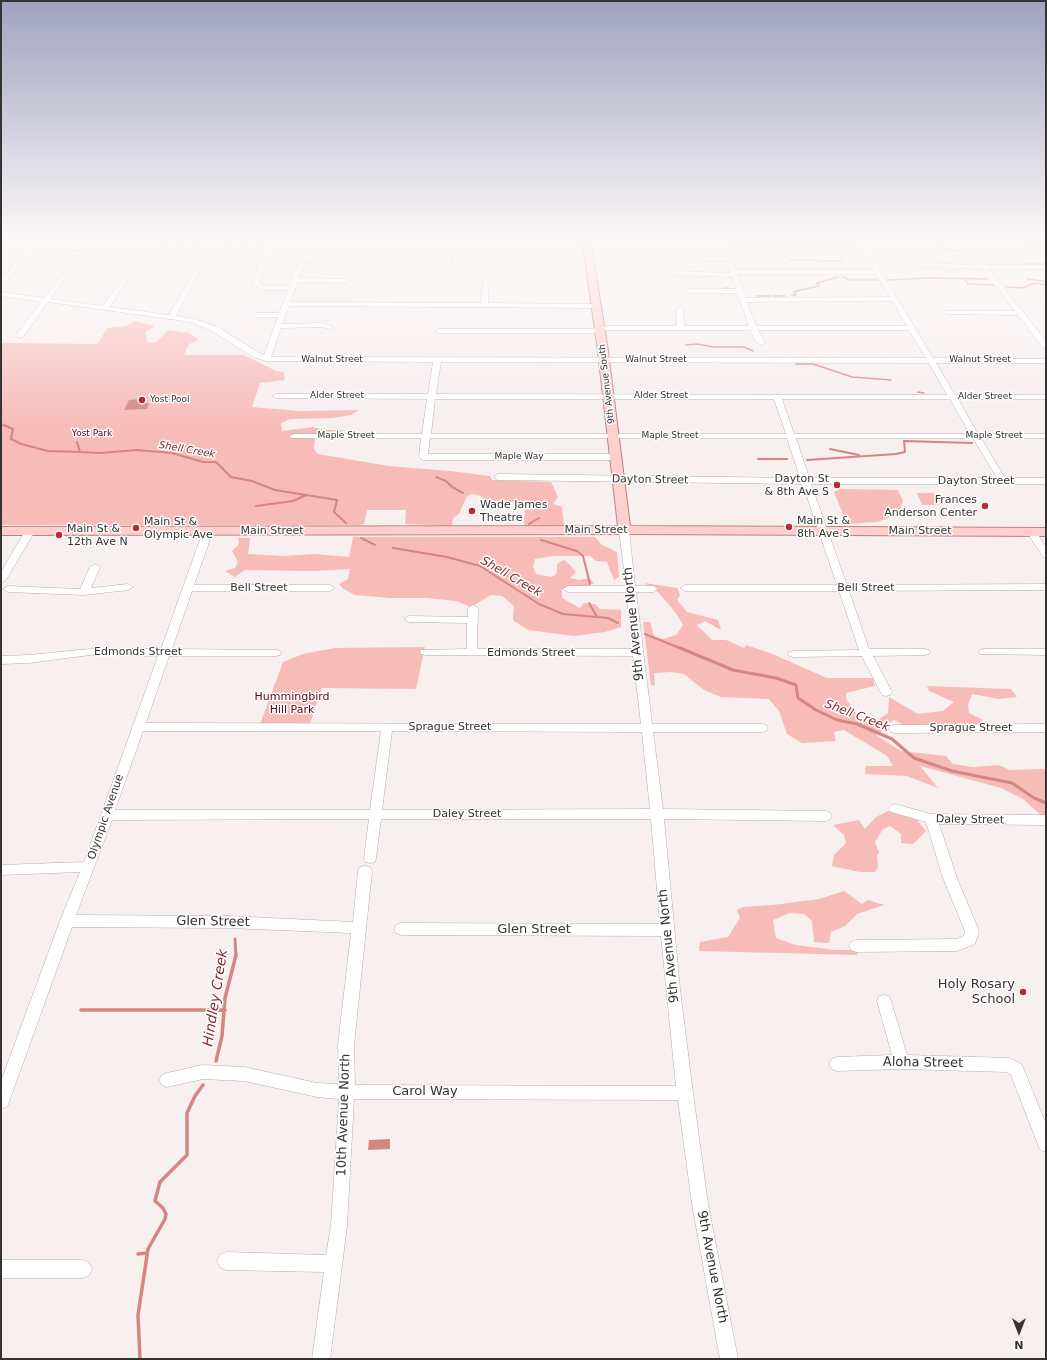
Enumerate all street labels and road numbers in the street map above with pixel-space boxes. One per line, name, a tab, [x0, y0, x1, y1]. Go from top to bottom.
street label: 9th Avenue South	[597, 344, 617, 424]
street label: Walnut Street	[301, 355, 363, 365]
street label: Walnut Street	[625, 355, 687, 365]
street label: Walnut Street	[949, 355, 1011, 365]
street label: Alder Street	[310, 391, 364, 401]
street label: Alder Street	[634, 391, 688, 401]
street label: Alder Street	[958, 392, 1012, 402]
street label: Maple Street	[317, 431, 375, 441]
street label: Maple Street	[641, 431, 699, 441]
street label: Maple Street	[965, 431, 1023, 441]
street label: Maple Way	[494, 452, 544, 462]
street label: Dayton Street	[612, 473, 688, 487]
street label: Dayton Street	[938, 474, 1014, 488]
street label: Main Street	[564, 523, 628, 537]
street label: Main Street	[240, 524, 304, 538]
street label: Main Street	[888, 524, 952, 538]
street label: 9th Avenue North	[620, 566, 648, 682]
street label: Bell Street	[230, 581, 288, 595]
street label: Bell Street	[837, 581, 895, 595]
street label: Edmonds Street	[94, 645, 182, 659]
street label: Edmonds Street	[487, 646, 575, 660]
street label: Sprague Street	[409, 720, 491, 734]
street label: Sprague Street	[930, 721, 1012, 735]
street label: Olympic Avenue	[85, 773, 127, 861]
street label: Daley Street	[433, 807, 501, 821]
street label: Daley Street	[936, 813, 1004, 827]
street label: 9th Avenue North	[655, 888, 683, 1004]
street label: Glen Street	[176, 914, 250, 930]
street label: Glen Street	[497, 922, 571, 938]
street label: 10th Avenue North	[334, 1053, 354, 1177]
street label: Aloha Street	[883, 1055, 963, 1071]
street label: Carol Way	[392, 1084, 458, 1100]
street label: 9th Avenue North	[693, 1209, 731, 1325]

